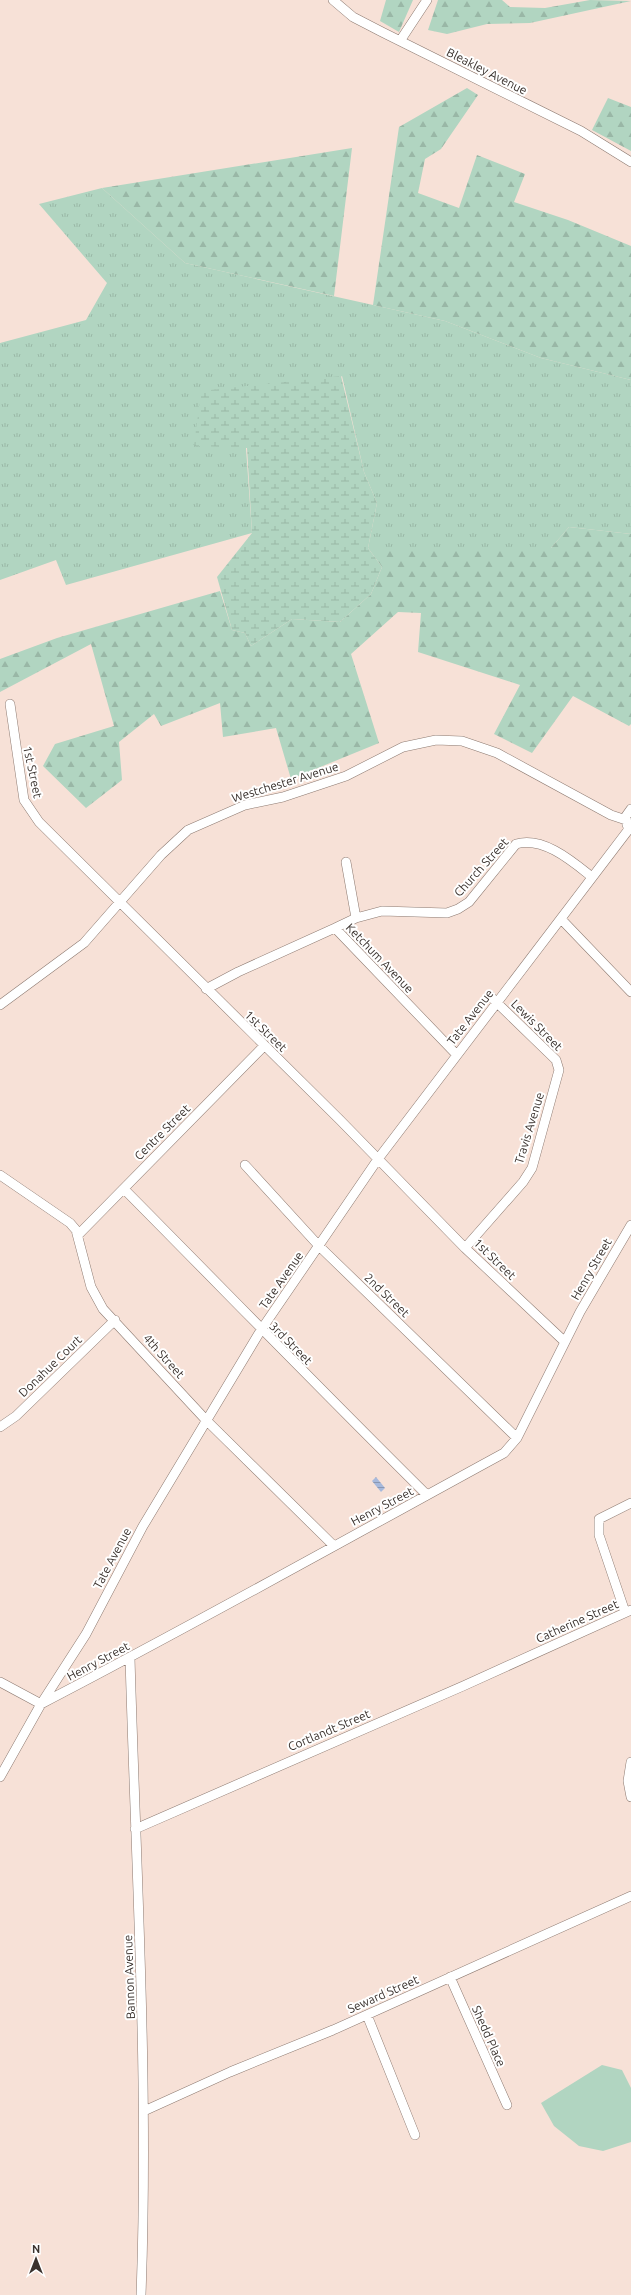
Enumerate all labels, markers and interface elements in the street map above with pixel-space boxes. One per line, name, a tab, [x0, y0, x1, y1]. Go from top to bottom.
street label: Bleakley Avenue	[445, 45, 529, 97]
street label: 1st Street	[21, 745, 45, 800]
street label: Westchester Avenue	[230, 760, 340, 804]
street label: Church Street	[451, 835, 511, 899]
street label: Ketchum Avenue	[344, 921, 416, 995]
street label: Tate Avenue	[444, 987, 496, 1047]
street label: Lewis Street	[509, 997, 565, 1053]
street label: 1st Street	[242, 1008, 290, 1054]
street label: Travis Avenue	[512, 1091, 546, 1165]
street label: Centre Street	[132, 1101, 193, 1162]
street label: 1st Street	[471, 1236, 519, 1282]
street label: Henry Street	[568, 1236, 614, 1302]
street label: Tate Avenue	[256, 1249, 306, 1311]
street label: 2nd Street	[362, 1271, 412, 1320]
street label: 3rd Street	[267, 1319, 315, 1367]
street label: 4th Street	[141, 1331, 187, 1381]
street label: Donahue Court	[16, 1333, 84, 1399]
street label: Henry Street	[349, 1484, 416, 1528]
street label: Tate Avenue	[91, 1525, 133, 1591]
street label: Catherine Street	[534, 1597, 621, 1645]
street label: Henry Street	[65, 1639, 132, 1683]
street label: Cortlandt Street	[286, 1707, 372, 1753]
street label: Bannon Avenue	[121, 1935, 137, 2019]
street label: Seward Street	[346, 1972, 421, 2015]
street label: Shedd Place	[470, 2004, 508, 2068]
north arrow	[16, 2239, 56, 2279]
text: N	[32, 2243, 40, 2255]

